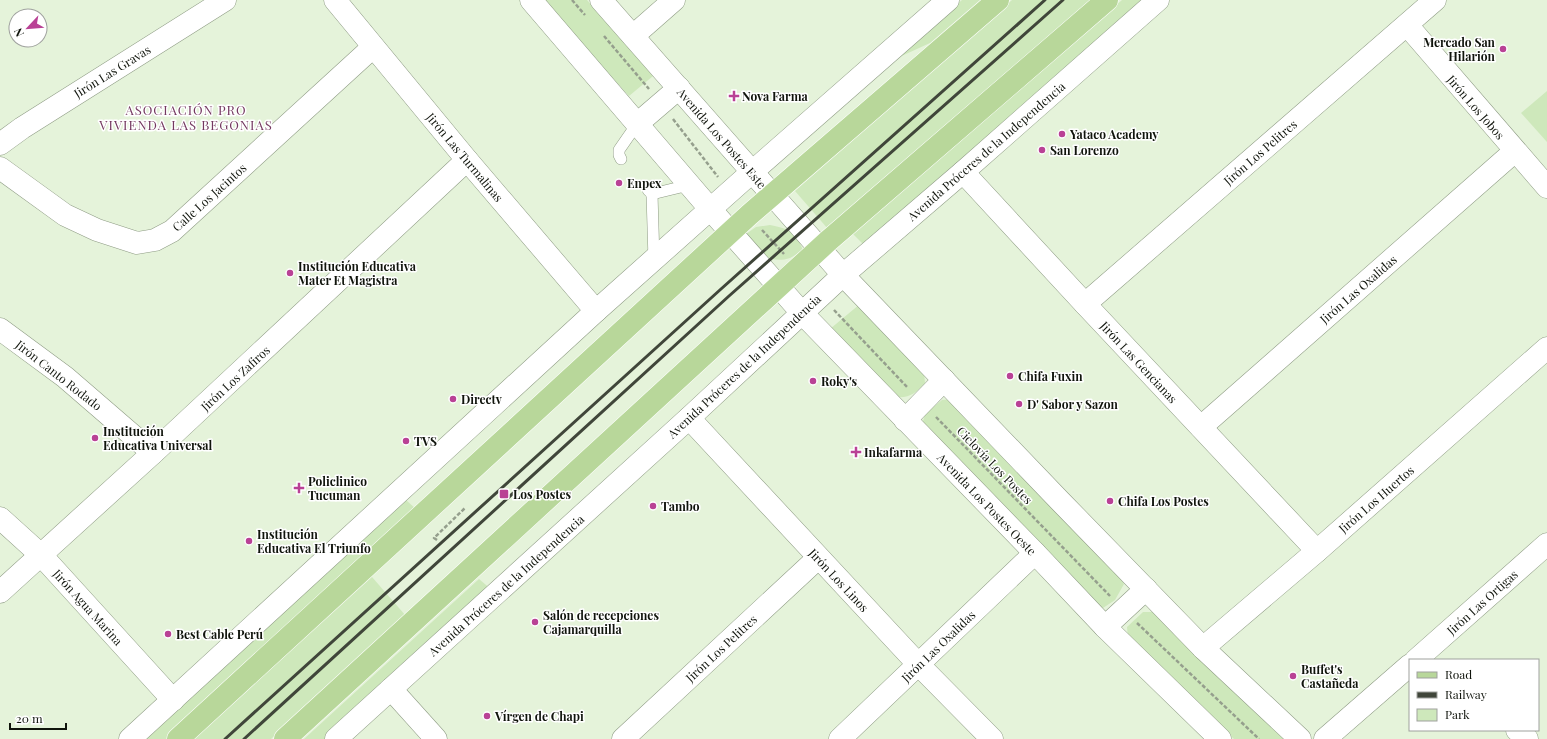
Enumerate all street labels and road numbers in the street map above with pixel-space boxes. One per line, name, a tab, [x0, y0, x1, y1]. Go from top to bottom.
street label: Jirón Las Gravas	[70, 41, 153, 101]
street label: Jirón Los Jobos	[1443, 71, 1508, 142]
street label: Avenida Próceres de la Independencia	[903, 78, 1068, 225]
street label: Avenida Los Postes Este	[673, 84, 770, 192]
street label: Jirón Las Turmalinas	[422, 108, 507, 205]
street label: Jirón Los Pelitres	[1219, 116, 1300, 189]
street label: Calle Los Jacintos	[169, 159, 249, 235]
street label: Jirón Las Oxalidas	[1315, 251, 1400, 327]
street label: Avenida Próceres de la Independencia	[663, 291, 824, 442]
street label: Jirón Las Gencianas	[1096, 317, 1181, 406]
street label: Jirón Canto Rodado	[12, 336, 106, 414]
street label: Jirón Los Zafiros	[196, 342, 273, 415]
street label: Ciclovía Los Postes	[954, 423, 1036, 507]
street label: Avenida Los Postes Oeste	[933, 449, 1040, 558]
street label: Jirón Los Huertos	[1334, 462, 1417, 537]
street label: Avenida Próceres de la Independencia	[424, 511, 587, 660]
street label: Jirón Los Linos	[805, 544, 872, 615]
street label: Jirón Agua Marina	[49, 565, 126, 648]
street label: Jirón Las Ortigas	[1442, 566, 1521, 639]
street label: Jirón Las Oxalidas	[897, 607, 978, 686]
street label: Jirón Los Pelitres	[681, 611, 760, 686]

